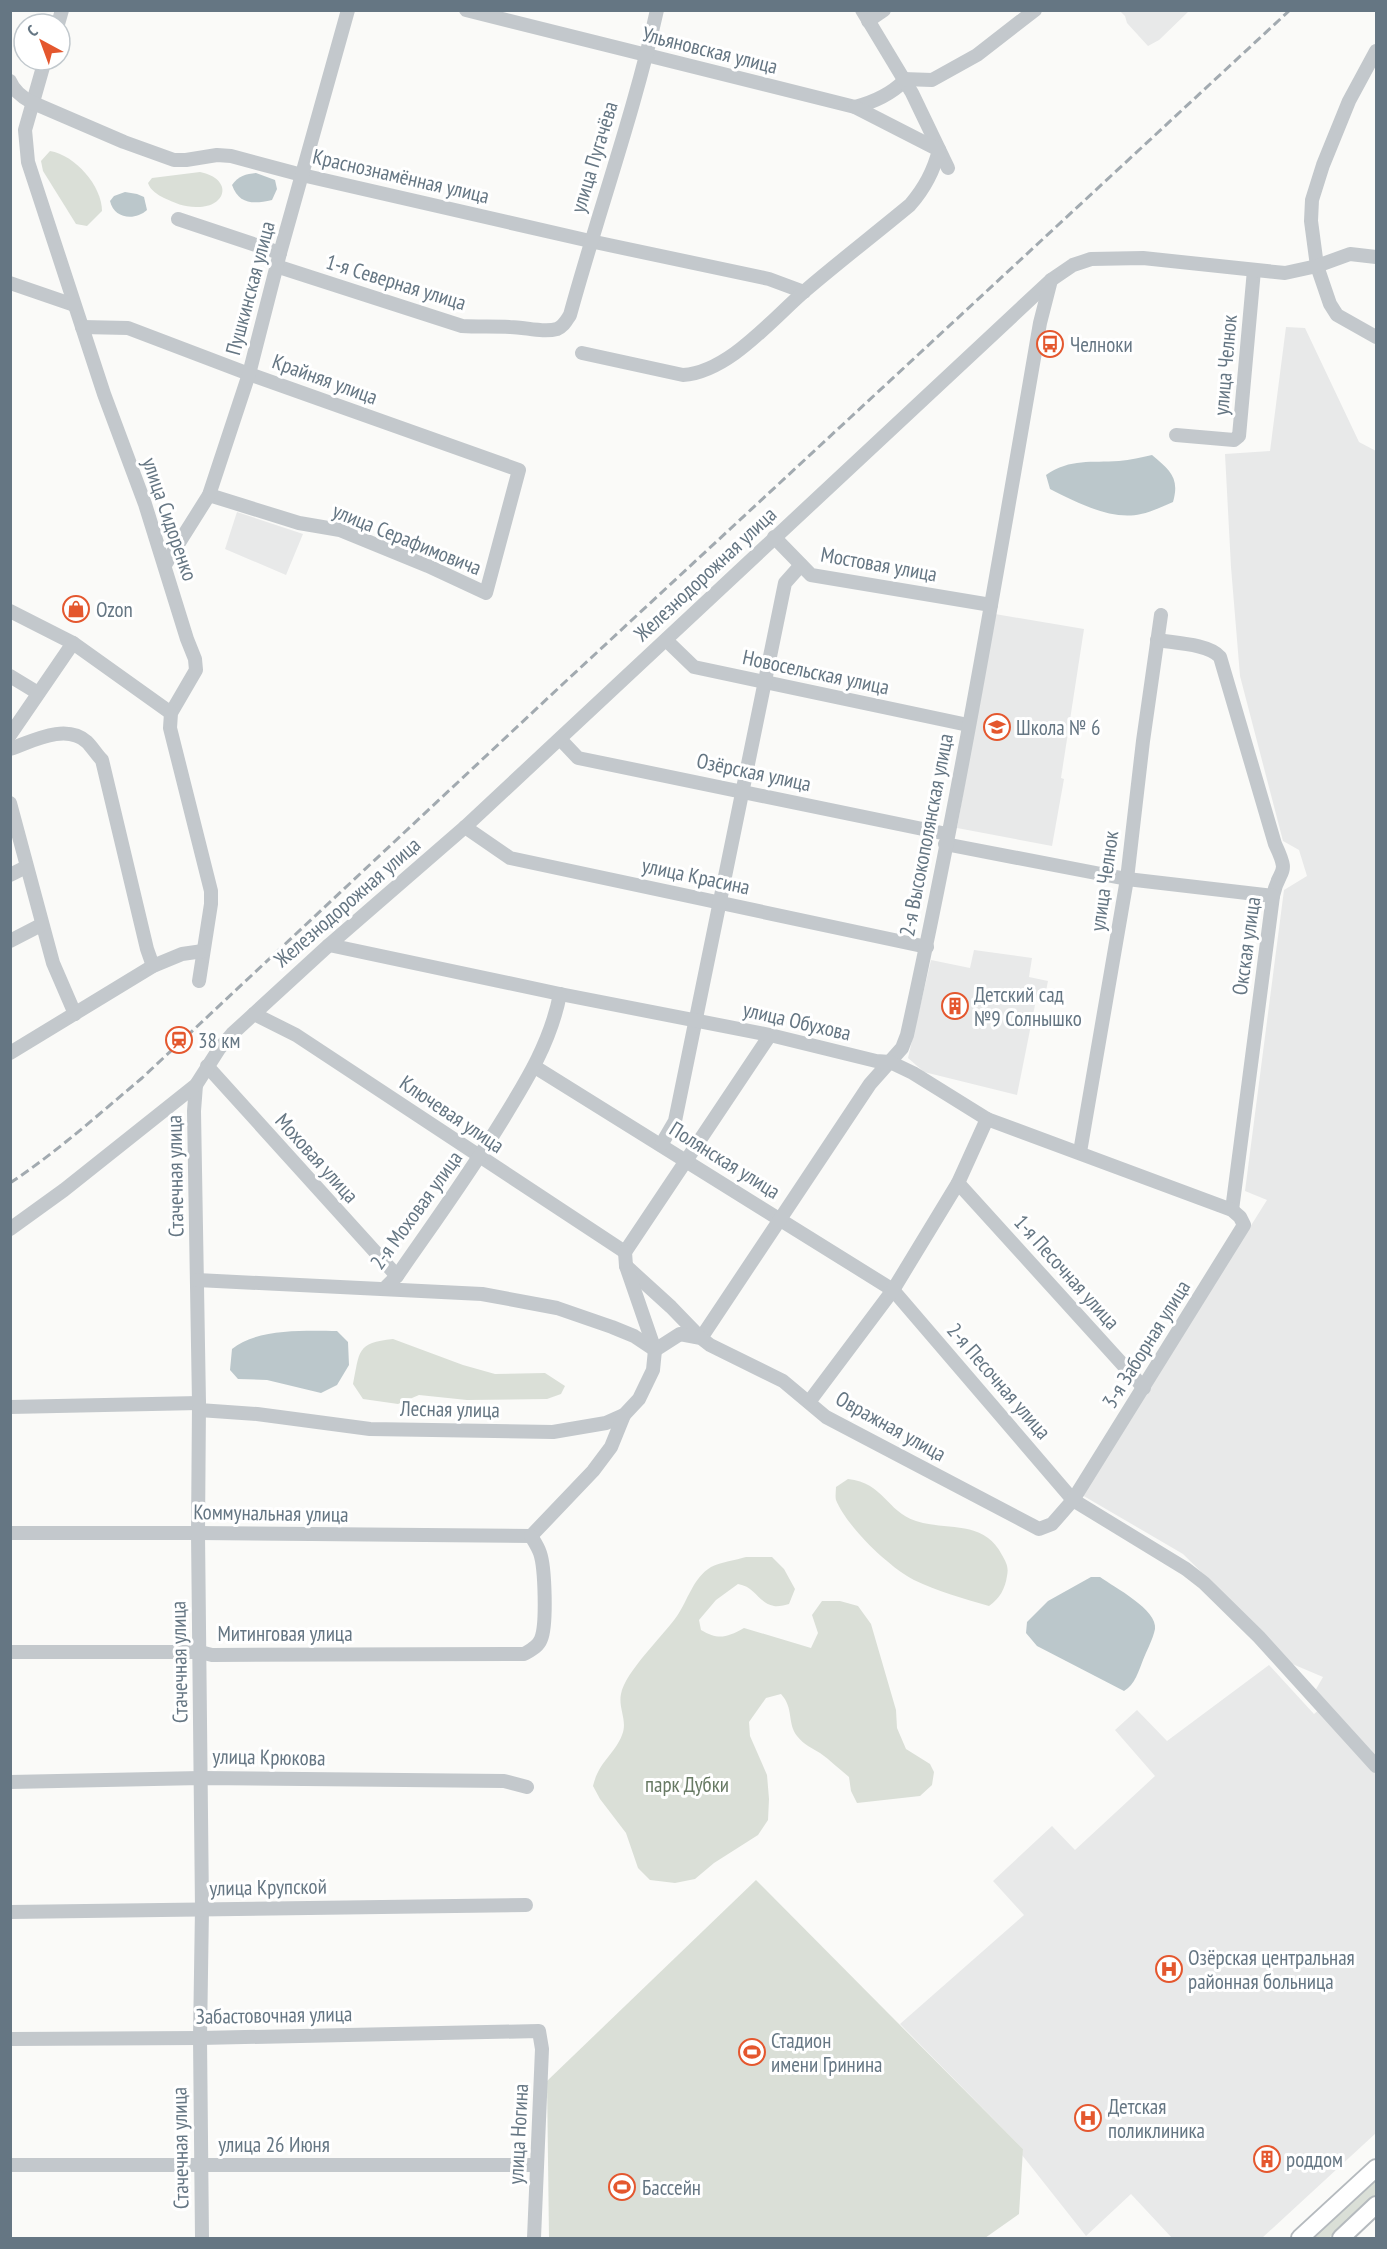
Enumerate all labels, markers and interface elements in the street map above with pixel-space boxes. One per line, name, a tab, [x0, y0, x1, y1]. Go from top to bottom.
north arrow	[12, 12, 72, 72]
text: С	[23, 20, 42, 41]
street label: Ульяновская улица	[639, 20, 781, 80]
street label: улица Пугачёва	[564, 98, 624, 216]
street label: Краснознамённая улица	[310, 143, 492, 209]
street label: Пушкинская улица	[219, 218, 281, 358]
street label: 1-я Северная улица	[323, 248, 469, 316]
street label: улица Челнок	[1207, 314, 1243, 416]
bus stop icon: Челноки	[1035, 329, 1065, 359]
place label: Челноки	[1070, 331, 1133, 358]
street label: Крайняя улица	[269, 348, 381, 410]
street label: улица Сидоренко	[136, 454, 204, 584]
street label: улица Серафимовича	[329, 497, 485, 581]
street label: Железнодорожная улица	[627, 501, 782, 648]
street label: Мостовая улица	[819, 540, 939, 588]
shop icon: Ozon	[61, 594, 91, 624]
place label: Ozon	[96, 596, 133, 623]
street label: Новосельская улица	[740, 643, 892, 701]
school or university icon: Школа № 6	[982, 712, 1012, 742]
place label: Школа № 6	[1016, 714, 1100, 741]
street label: 2-я Высокополянская улица	[893, 731, 959, 939]
street label: Озёрская улица	[694, 747, 814, 797]
street label: улица Челнок	[1084, 829, 1124, 933]
street label: Железнодорожная улица	[268, 831, 426, 974]
street label: улица Красина	[640, 851, 752, 901]
street label: Окская улица	[1226, 895, 1266, 997]
place label: Детский сад №9 Солнышко	[974, 981, 1082, 1032]
building icon: Детский сад №9 Солнышко	[940, 991, 970, 1021]
street label: улица Обухова	[740, 995, 854, 1047]
station icon: 38 км	[164, 1025, 194, 1055]
place label: 38 км	[198, 1027, 240, 1054]
street label: Ключевая улица	[395, 1069, 509, 1159]
street label: Моховая улица	[270, 1107, 364, 1209]
street label: Стачечная улица	[160, 1115, 190, 1237]
street label: Полянская улица	[665, 1115, 785, 1205]
street label: 2-я Моховая улица	[364, 1145, 468, 1275]
street label: 1-я Песочная улица	[1008, 1209, 1126, 1335]
street label: 3-я Заборная улица	[1096, 1275, 1196, 1413]
street label: 2-я Песочная улица	[941, 1317, 1057, 1445]
street label: Овражная улица	[831, 1385, 951, 1467]
street label: Лесная улица	[399, 1395, 500, 1423]
street label: Коммунальная улица	[193, 1498, 349, 1528]
street label: Стачечная улица	[164, 1601, 194, 1723]
street label: Митинговая улица	[217, 1620, 353, 1647]
street label: улица Крюкова	[212, 1743, 326, 1771]
park label: парк Дубки	[645, 1771, 729, 1798]
street label: улица Крупской	[209, 1872, 327, 1902]
place label: Озёрская центральная районная больница	[1188, 1944, 1355, 1995]
hospital icon: Озёрская центральная районная больница	[1154, 1954, 1184, 1984]
street label: Забастовочная улица	[195, 2000, 353, 2030]
place label: Стадион имени Гринина	[771, 2027, 882, 2078]
sports icon: Стадион имени Гринина	[737, 2037, 767, 2067]
street label: улица Ногина	[502, 2083, 534, 2185]
street label: Стачечная улица	[165, 2087, 195, 2209]
place label: Детская поликлиника	[1108, 2093, 1205, 2144]
hospital icon: Детская поликлиника	[1073, 2103, 1103, 2133]
street label: улица 26 Июня	[218, 2131, 330, 2158]
building icon: роддом	[1252, 2144, 1282, 2174]
place label: роддом	[1286, 2146, 1343, 2173]
sports icon: Бассейн	[607, 2172, 637, 2202]
place label: Бассейн	[642, 2174, 701, 2201]

